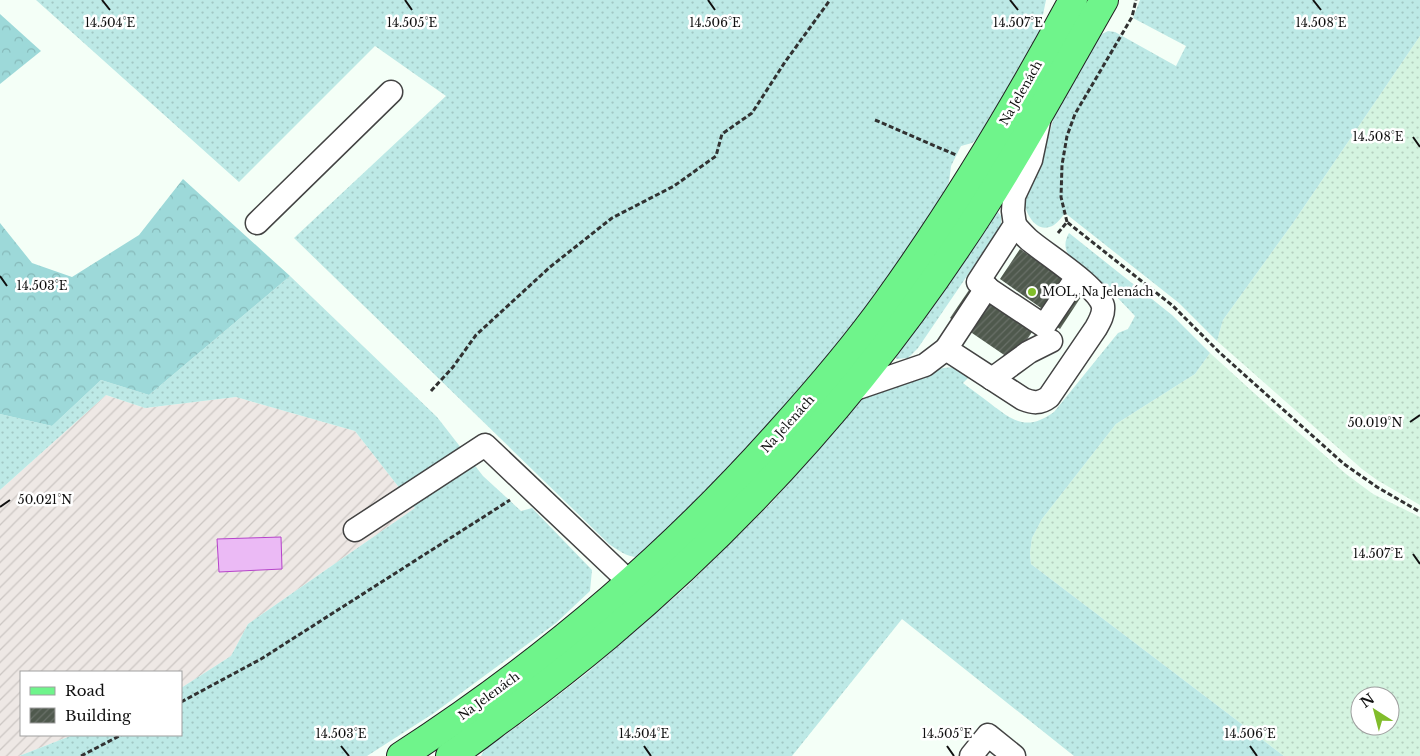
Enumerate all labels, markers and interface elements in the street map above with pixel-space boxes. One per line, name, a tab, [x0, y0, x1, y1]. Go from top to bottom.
text: 14.504°E	[85, 15, 136, 30]
text: 14.505°E	[387, 15, 438, 30]
text: 14.506°E	[689, 15, 741, 30]
text: 14.507°E	[993, 15, 1043, 30]
text: 14.508°E	[1295, 15, 1347, 30]
street label: Na Jelenách	[996, 58, 1045, 128]
text: 14.508°E	[1352, 129, 1404, 144]
text: 14.503°E	[16, 278, 68, 293]
place label: MOL, Na Jelenách	[1042, 284, 1154, 299]
marker: MOL, Na Jelenách	[1026, 286, 1038, 298]
street label: Na Jelenách	[758, 392, 817, 455]
text: 50.019°N	[1348, 415, 1403, 430]
text: 50.021°N	[18, 492, 72, 507]
text: 14.507°E	[1353, 546, 1403, 561]
street label: Na Jelenách	[455, 668, 522, 723]
legend	[20, 671, 182, 736]
text: Road	[65, 681, 105, 700]
north arrow	[1350, 686, 1400, 736]
text: N	[1357, 689, 1378, 712]
text: Building	[65, 706, 132, 725]
text: 14.503°E	[315, 726, 367, 741]
text: 14.504°E	[619, 726, 670, 741]
text: 14.505°E	[922, 726, 973, 741]
text: 14.506°E	[1224, 726, 1276, 741]

